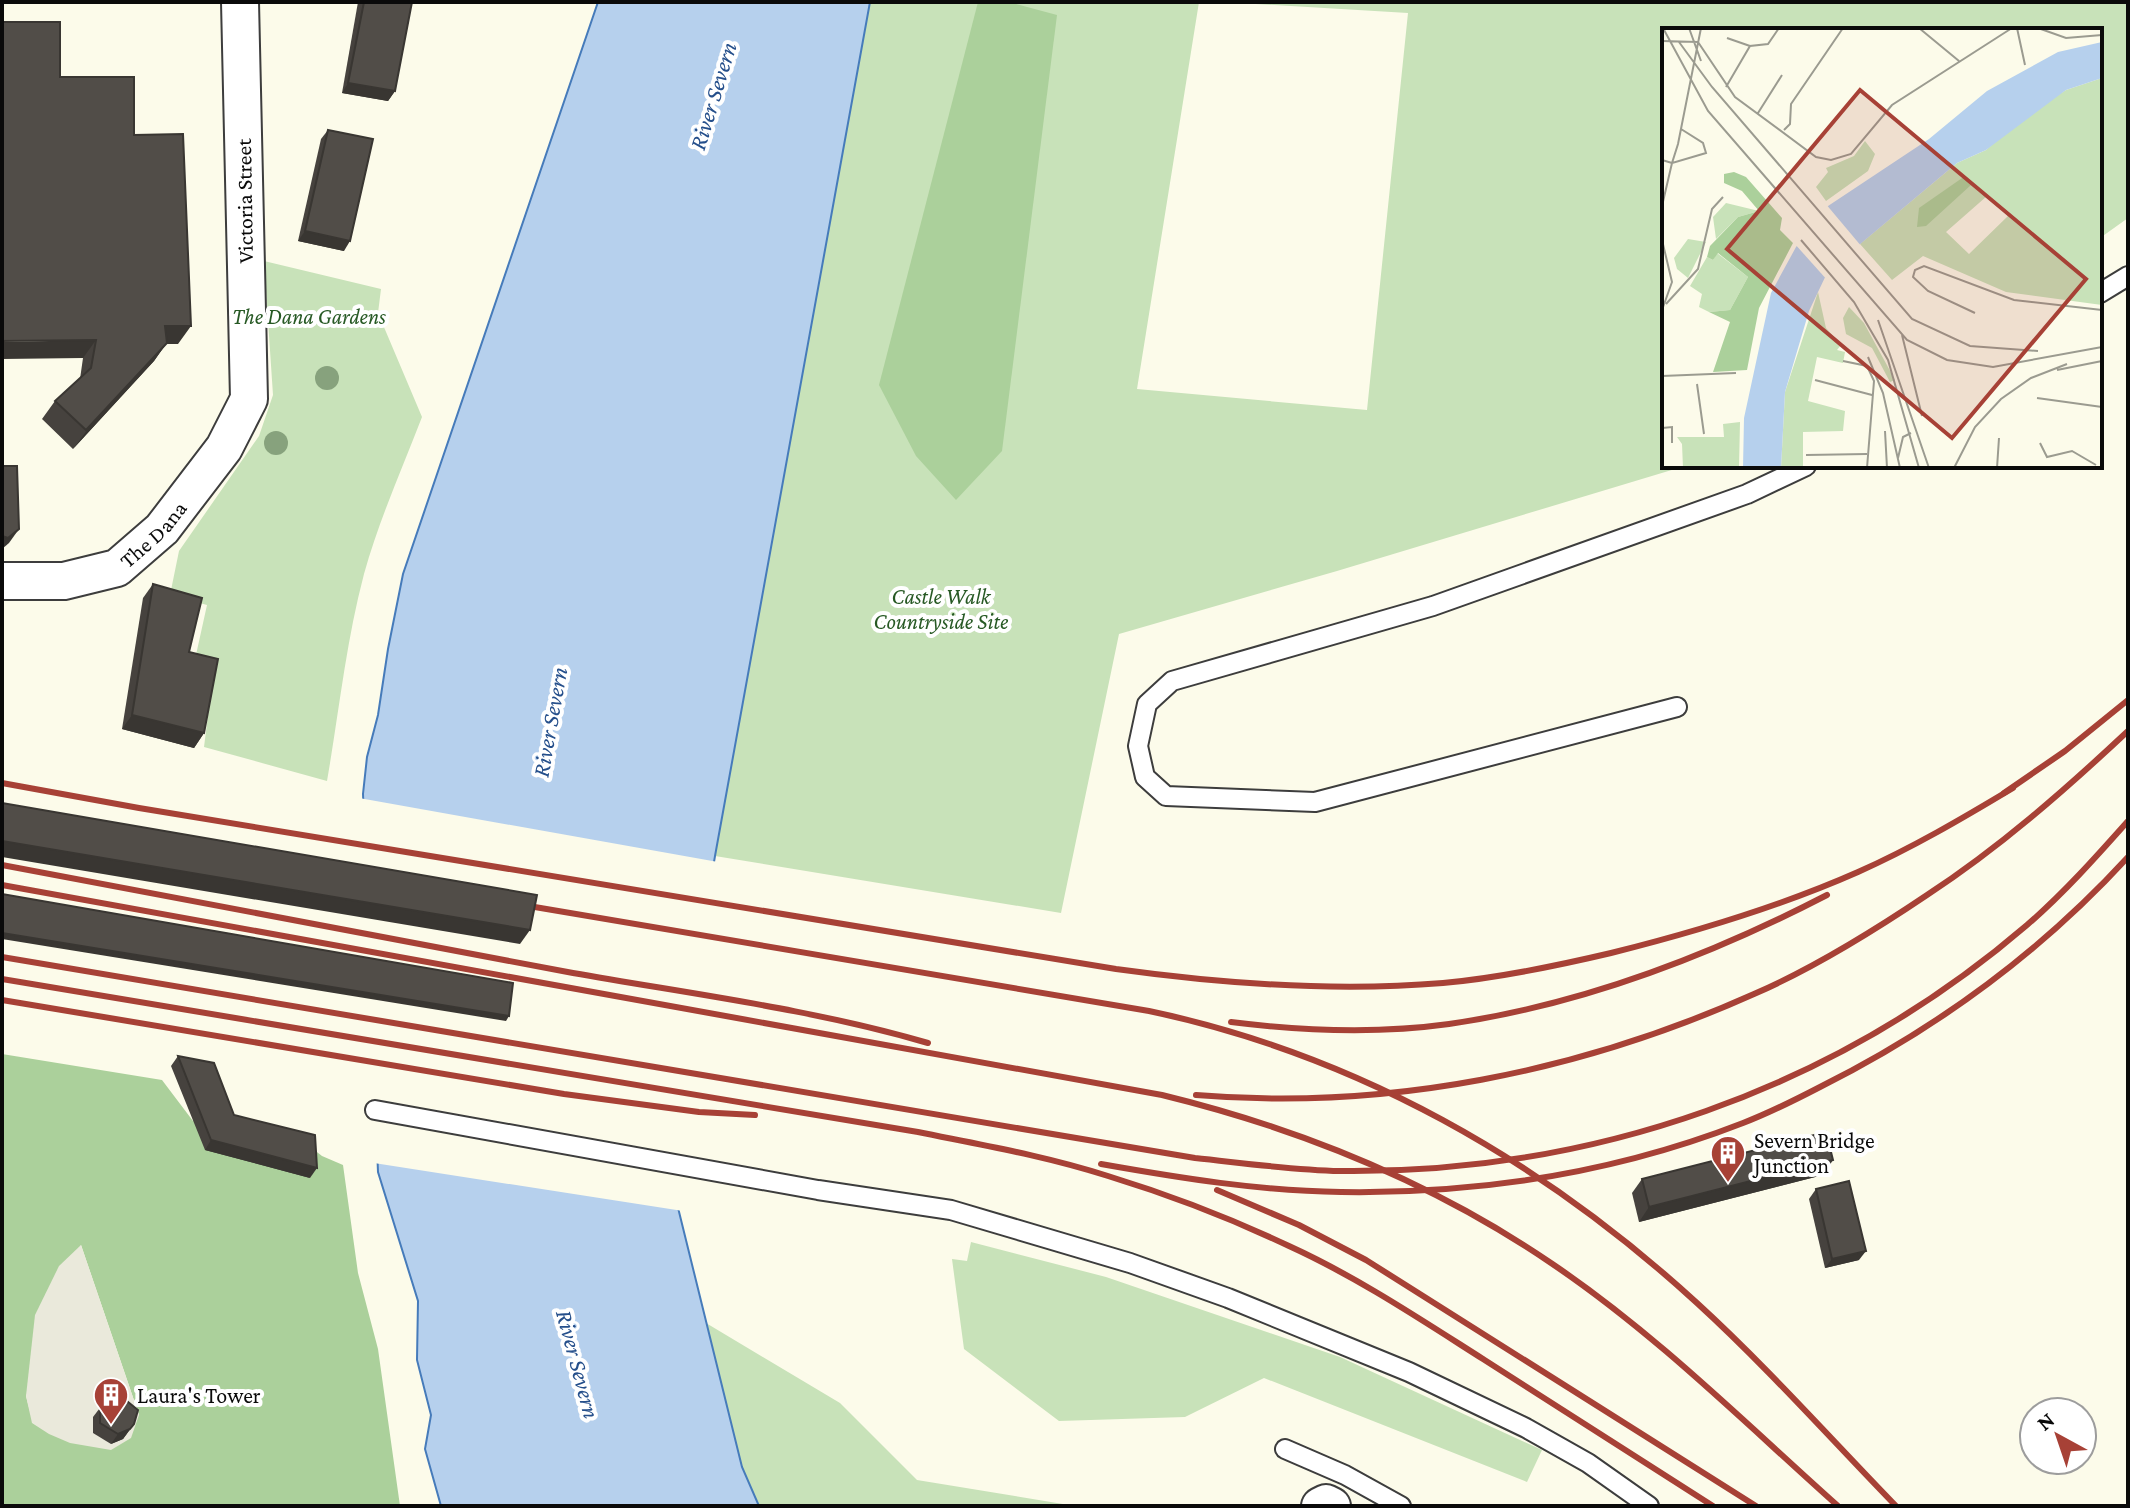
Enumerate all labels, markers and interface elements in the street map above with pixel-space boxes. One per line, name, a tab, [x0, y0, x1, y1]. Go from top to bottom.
inset map	[1662, 28, 2102, 468]
water label: River Severn	[683, 39, 742, 153]
street label: Victoria Street	[231, 138, 258, 263]
park label: The Dana Gardens	[232, 304, 386, 329]
street label: The Dana	[115, 496, 192, 573]
park label: Castle Walk Countryside Site	[874, 584, 1009, 634]
water label: River Severn	[527, 665, 572, 779]
place label: Severn Bridge Junction	[1752, 1128, 1875, 1178]
building icon: Severn Bridge Junction	[1709, 1134, 1747, 1184]
water label: River Severn	[551, 1307, 606, 1421]
building icon: Laura's Tower	[92, 1376, 130, 1426]
place label: Laura's Tower	[137, 1383, 261, 1408]
north arrow	[2018, 1396, 2098, 1476]
text: N	[2032, 1407, 2059, 1435]

